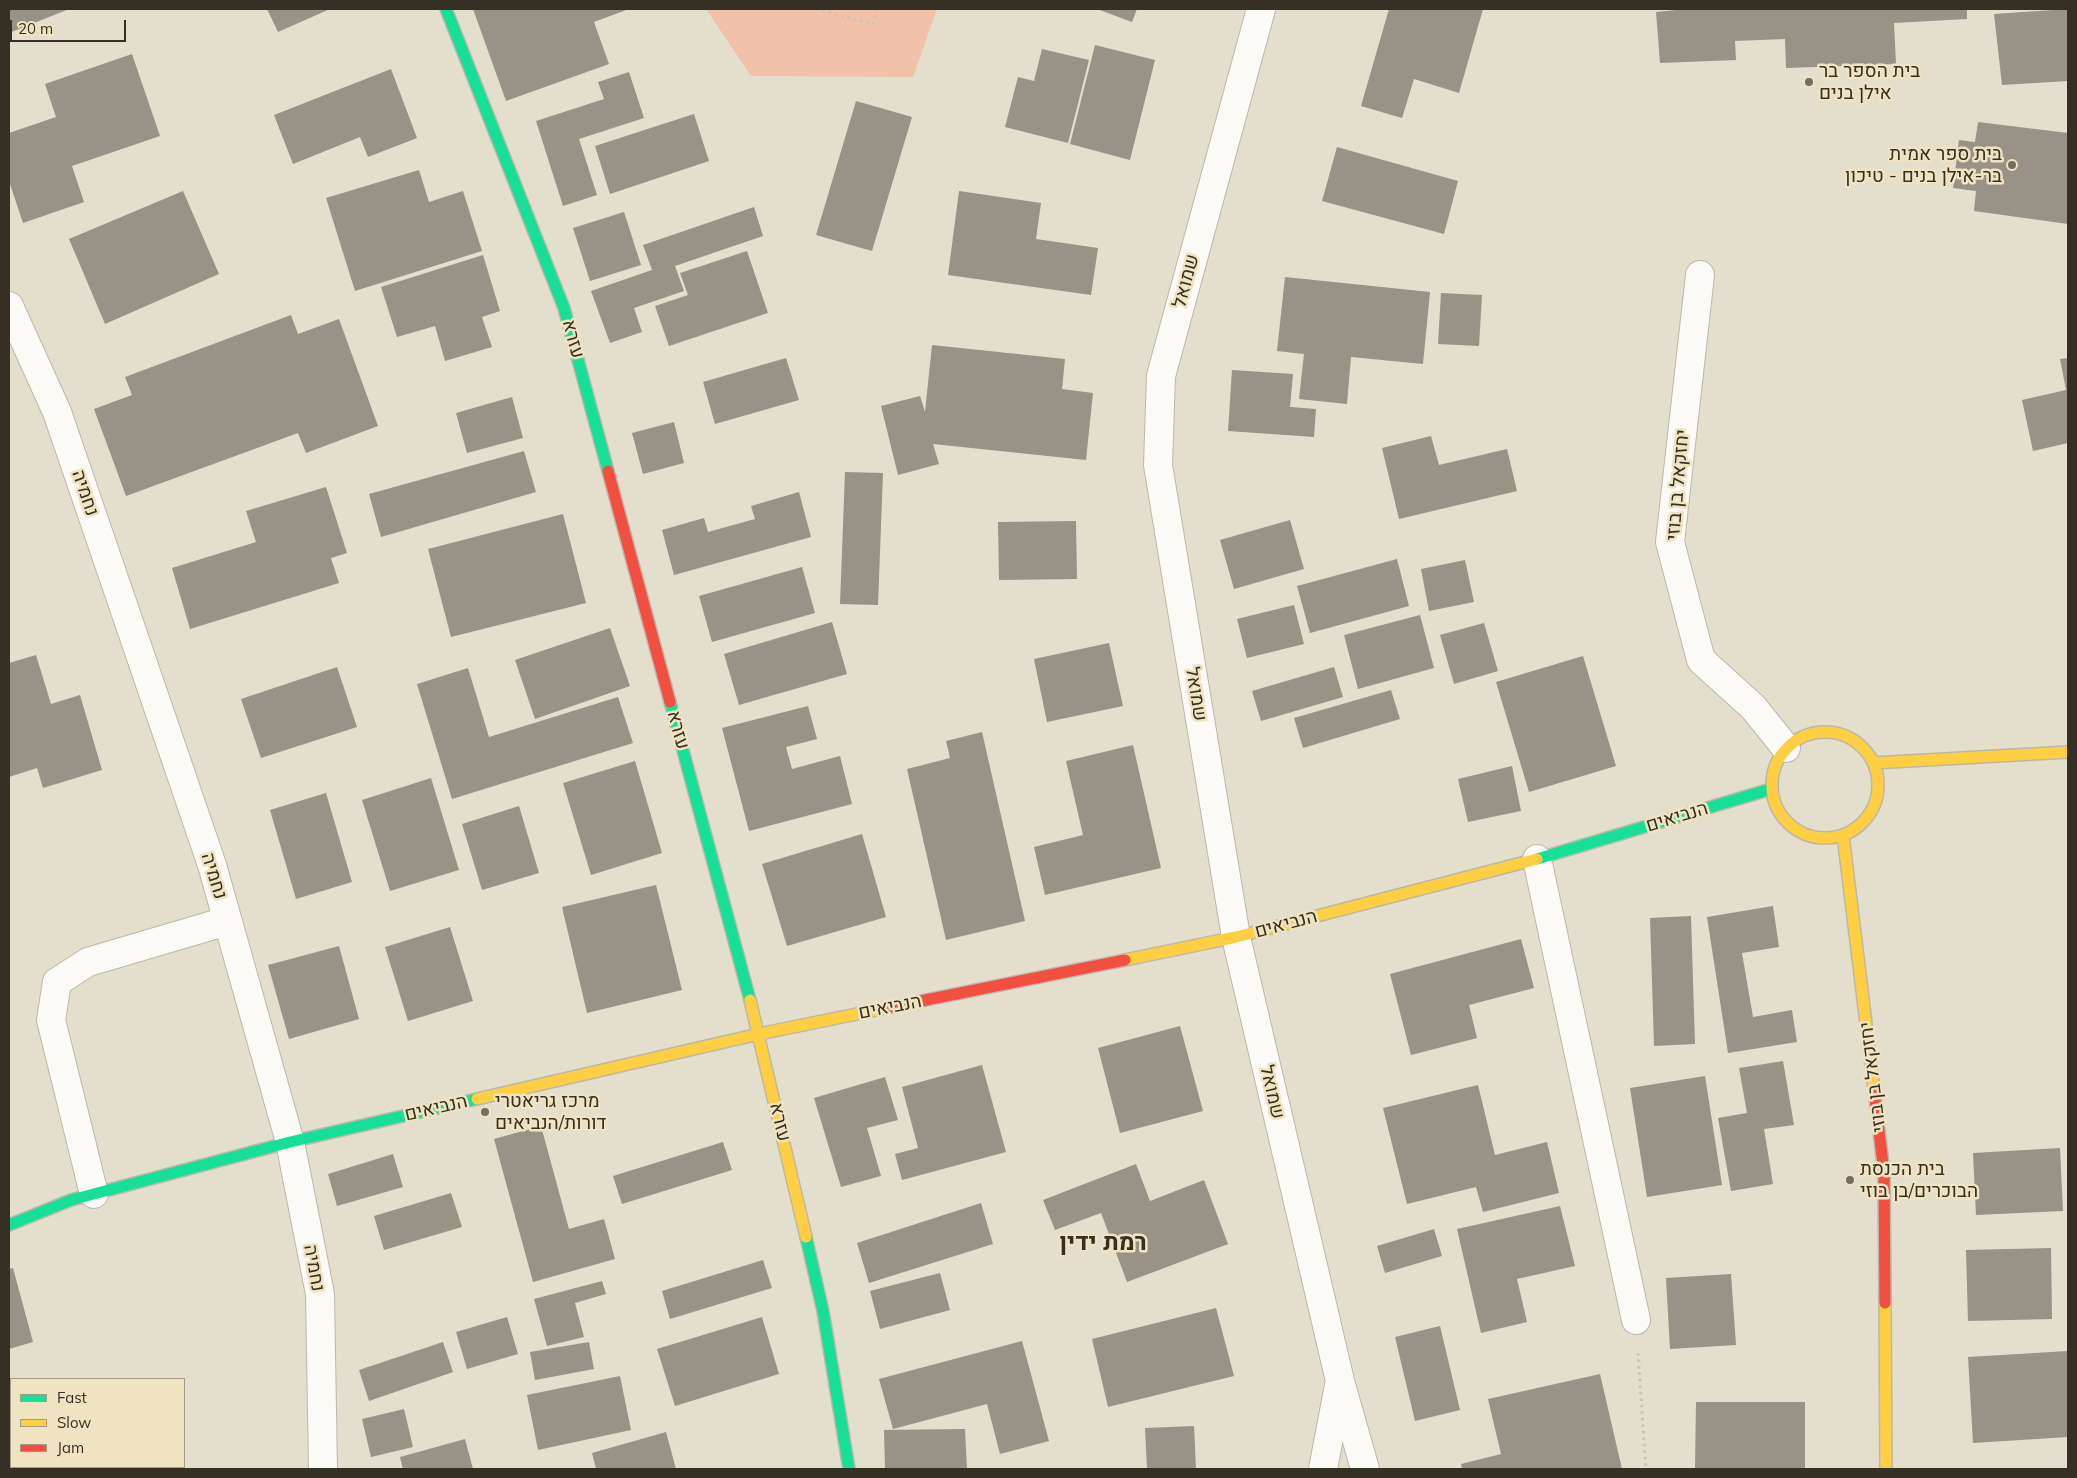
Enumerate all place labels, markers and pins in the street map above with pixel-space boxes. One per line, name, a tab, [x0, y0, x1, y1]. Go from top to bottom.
place label: בית הספר בר אילן בנים	[1819, 60, 1920, 104]
marker: בית הספר בר אילן בנים	[1803, 76, 1815, 88]
place label: בית ספר אמית בר-אילן בנים - טיכון	[1845, 143, 2002, 187]
marker: בית ספר אמית בר-אילן בנים - טיכון	[2006, 159, 2018, 171]
place label: מרכז גריאטרי דורות/הנביאים	[495, 1090, 607, 1134]
marker: מרכז גריאטרי דורות/הנביאים	[479, 1106, 491, 1118]
place label: בית הכנסת הבוכרים/בן בוזי	[1860, 1158, 1978, 1202]
marker: בית הכנסת הבוכרים/בן בוזי	[1844, 1174, 1856, 1186]

